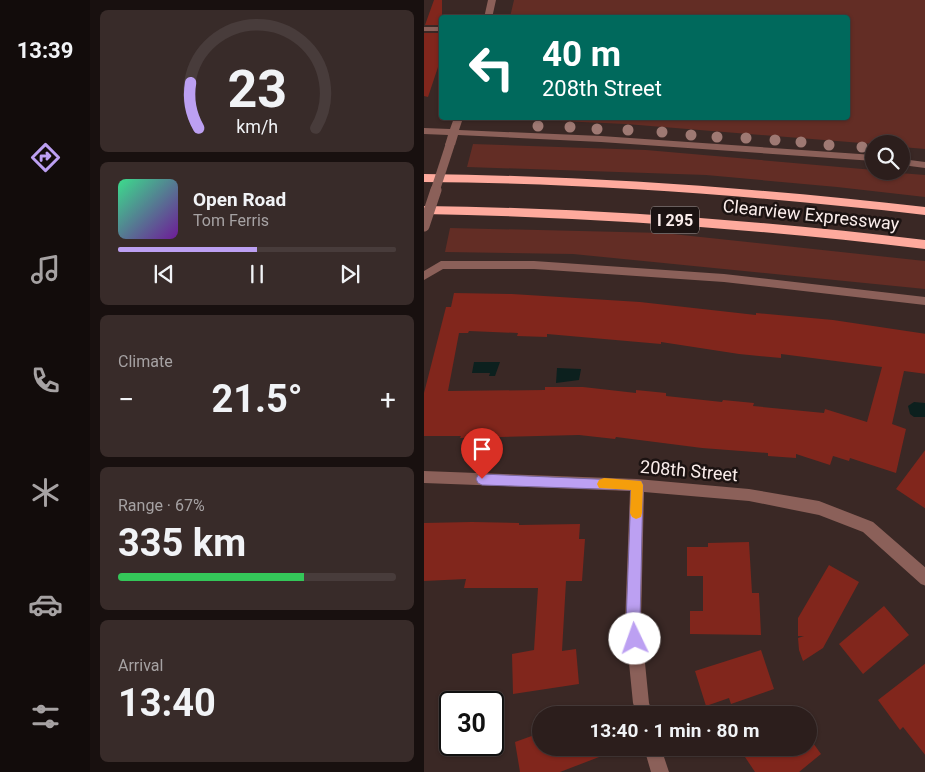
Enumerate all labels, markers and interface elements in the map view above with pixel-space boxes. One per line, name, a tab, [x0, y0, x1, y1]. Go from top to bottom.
text: 40 m	[542, 34, 621, 75]
icon: left	[459, 35, 524, 100]
text: 13:39	[17, 38, 73, 63]
text: 23	[227, 59, 287, 120]
text: 208th Street	[542, 76, 662, 101]
text: km/h	[236, 116, 278, 137]
map controls	[865, 135, 910, 180]
button: search	[865, 135, 910, 180]
icon: directions	[28, 140, 63, 175]
text: Open Road	[193, 188, 286, 211]
street label: Clearview Expressway	[722, 195, 901, 234]
road number: I 295	[651, 206, 699, 234]
text: Tom Ferris	[193, 211, 269, 230]
icon: music	[28, 252, 63, 287]
icon: previous	[150, 260, 178, 288]
icon: pause	[243, 260, 271, 288]
icon: next	[336, 260, 364, 288]
text: Climate	[118, 352, 173, 371]
icon: phone	[28, 363, 63, 398]
text: 21.5°	[211, 377, 303, 421]
text: −	[118, 383, 134, 416]
text: +	[380, 383, 396, 416]
pin	[461, 428, 503, 479]
icon: arrive	[468, 435, 496, 463]
street label: 208th Street	[639, 456, 739, 485]
icon: climate	[28, 475, 63, 510]
text: Range · 67%	[118, 496, 205, 515]
text: 335 km	[118, 521, 246, 565]
icon: car	[28, 587, 63, 622]
position arrow	[608, 612, 660, 664]
text: Arrival	[118, 656, 163, 675]
text: 13:40	[118, 681, 216, 725]
speed limit sign: 30	[439, 691, 504, 756]
icon: filters	[28, 699, 63, 734]
text: 13:40 · 1 min · 80 m	[589, 719, 760, 742]

